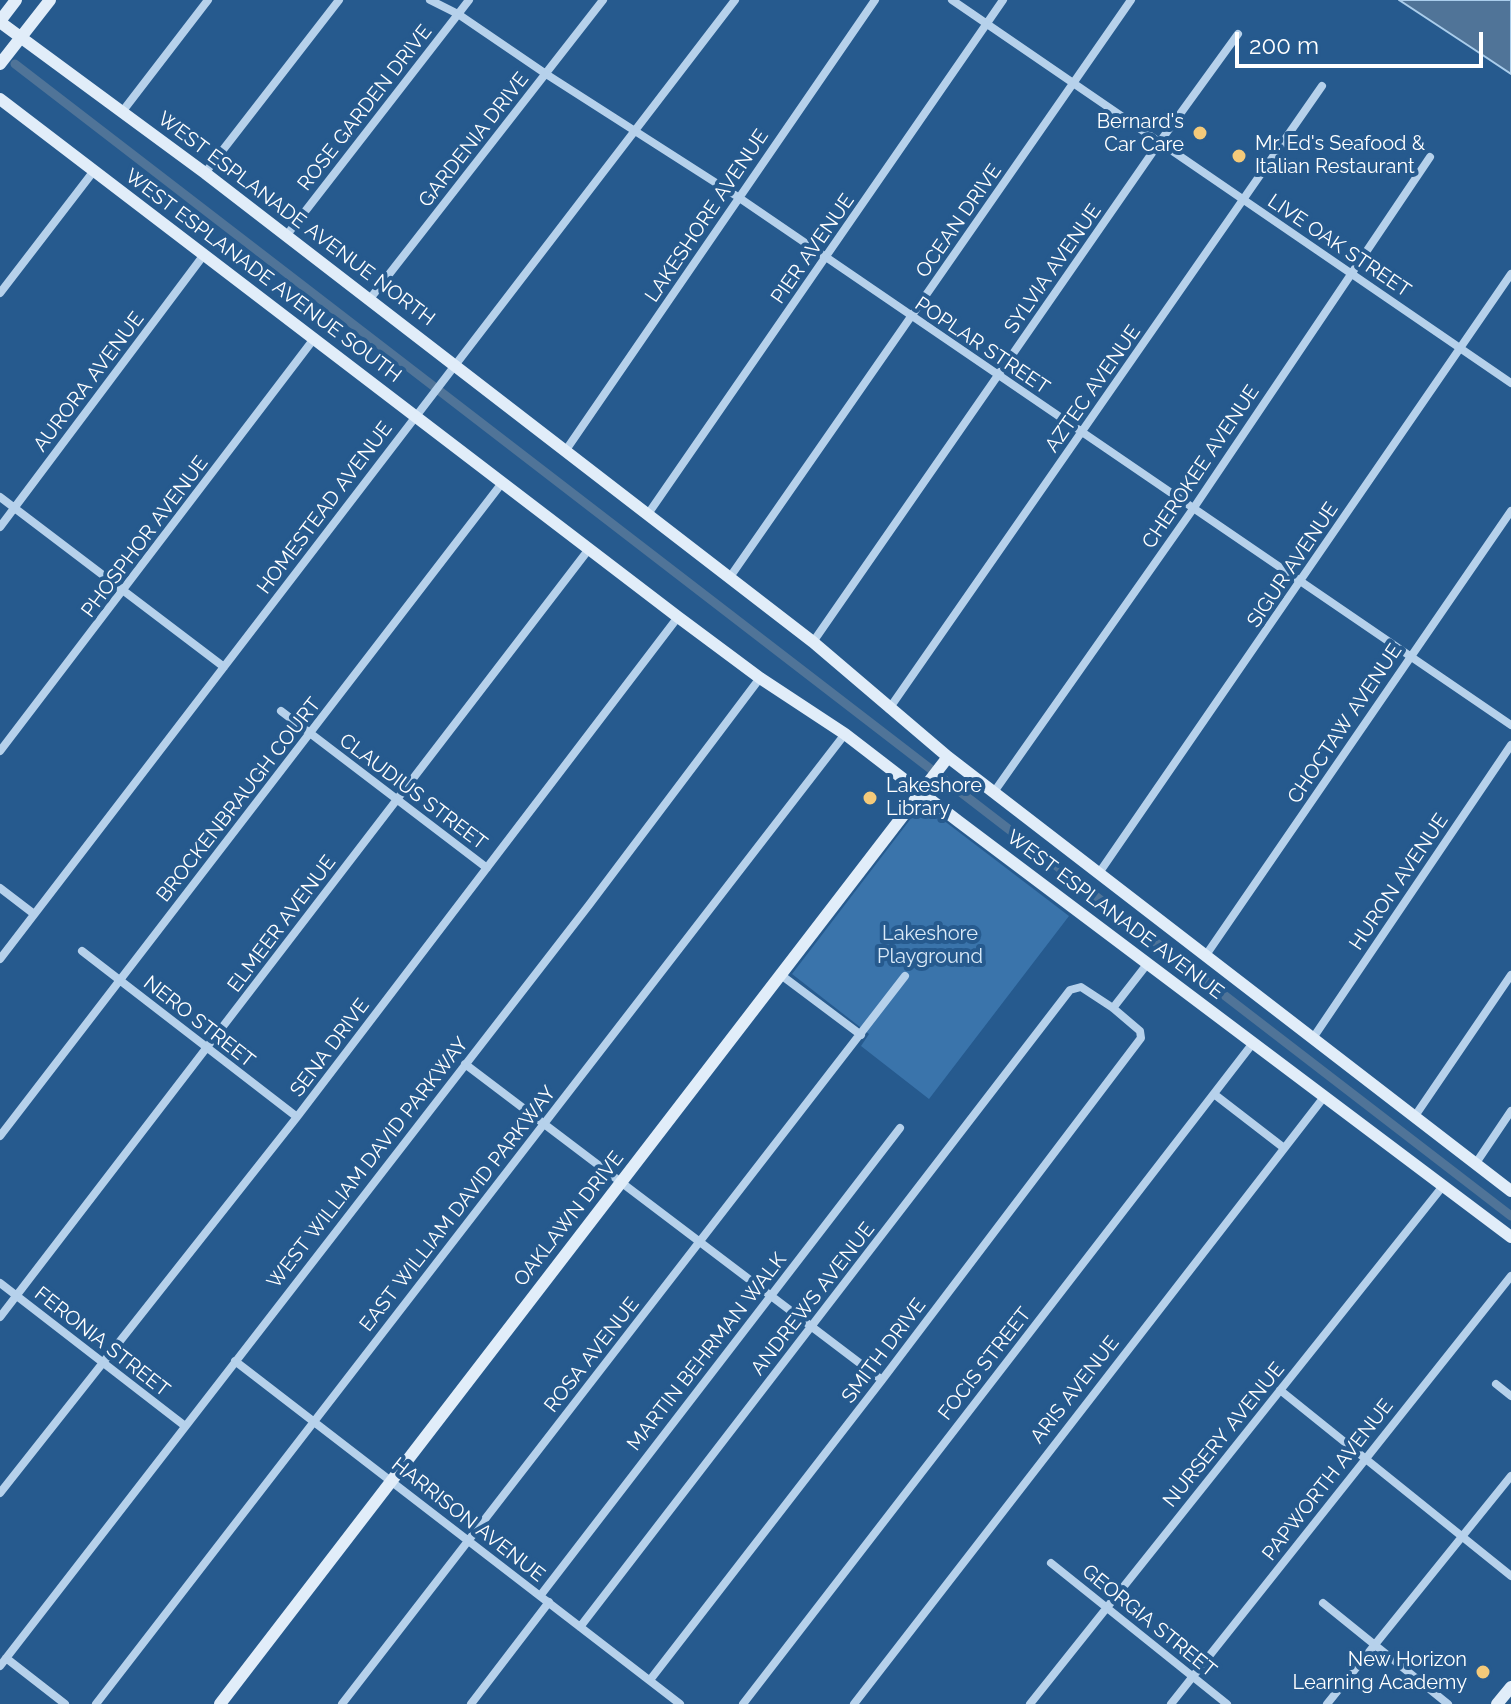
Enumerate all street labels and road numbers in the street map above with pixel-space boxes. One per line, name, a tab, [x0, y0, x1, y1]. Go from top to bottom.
street label: ROSE GARDEN DRIVE	[293, 20, 437, 196]
street label: GARDENIA DRIVE	[414, 68, 534, 212]
street label: WEST ESPLANADE AVENUE NORTH	[153, 107, 439, 331]
street label: LAKESHORE AVENUE	[640, 125, 774, 307]
street label: OCEAN DRIVE	[911, 160, 1007, 282]
street label: WEST ESPLANADE AVENUE SOUTH	[120, 164, 406, 388]
street label: PIER AVENUE	[766, 189, 860, 309]
street label: LIVE OAK STREET	[1263, 189, 1415, 303]
street label: SYLVIA AVENUE	[999, 200, 1107, 338]
street label: POPLAR STREET	[910, 292, 1054, 400]
street label: AURORA AVENUE	[29, 307, 149, 457]
street label: AZTEC AVENUE	[1040, 321, 1146, 457]
street label: CHEROKEE AVENUE	[1137, 381, 1265, 553]
street label: HOMESTEAD AVENUE	[252, 417, 398, 599]
street label: PHOSPHOR AVENUE	[77, 452, 213, 622]
street label: SIGUR AVENUE	[1242, 498, 1344, 632]
street label: CHOCTAW AVENUE	[1283, 640, 1407, 808]
street label: BROCKENBRAUGH COURT	[152, 693, 326, 907]
street label: CLAUDIUS STREET	[334, 729, 492, 855]
street label: HURON AVENUE	[1345, 809, 1453, 955]
street label: WEST ESPLANADE AVENUE	[1002, 825, 1228, 1005]
street label: ELMEER AVENUE	[223, 851, 341, 997]
street label: NERO STREET	[139, 971, 259, 1073]
street label: SENA DRIVE	[285, 994, 375, 1102]
street label: WEST WILLIAM DAVID PARKWAY	[262, 1033, 474, 1293]
street label: EAST WILLIAM DAVID PARKWAY	[355, 1081, 561, 1337]
street label: OAKLAWN DRIVE	[509, 1147, 629, 1291]
street label: ANDREWS AVENUE	[746, 1218, 880, 1380]
street label: MARTIN BEHRMAN WALK	[622, 1248, 792, 1456]
street label: FERONIA STREET	[30, 1282, 174, 1402]
street label: ROSA AVENUE	[540, 1293, 644, 1417]
street label: SMITH DRIVE	[837, 1294, 931, 1408]
street label: FOCIS STREET	[934, 1303, 1036, 1425]
street label: ARIS AVENUE	[1026, 1332, 1124, 1448]
street label: NURSERY AVENUE	[1158, 1358, 1290, 1512]
street label: PAPWORTH AVENUE	[1257, 1394, 1399, 1566]
street label: HARRISON AVENUE	[387, 1453, 549, 1587]
street label: GEORGIA STREET	[1077, 1559, 1221, 1683]

